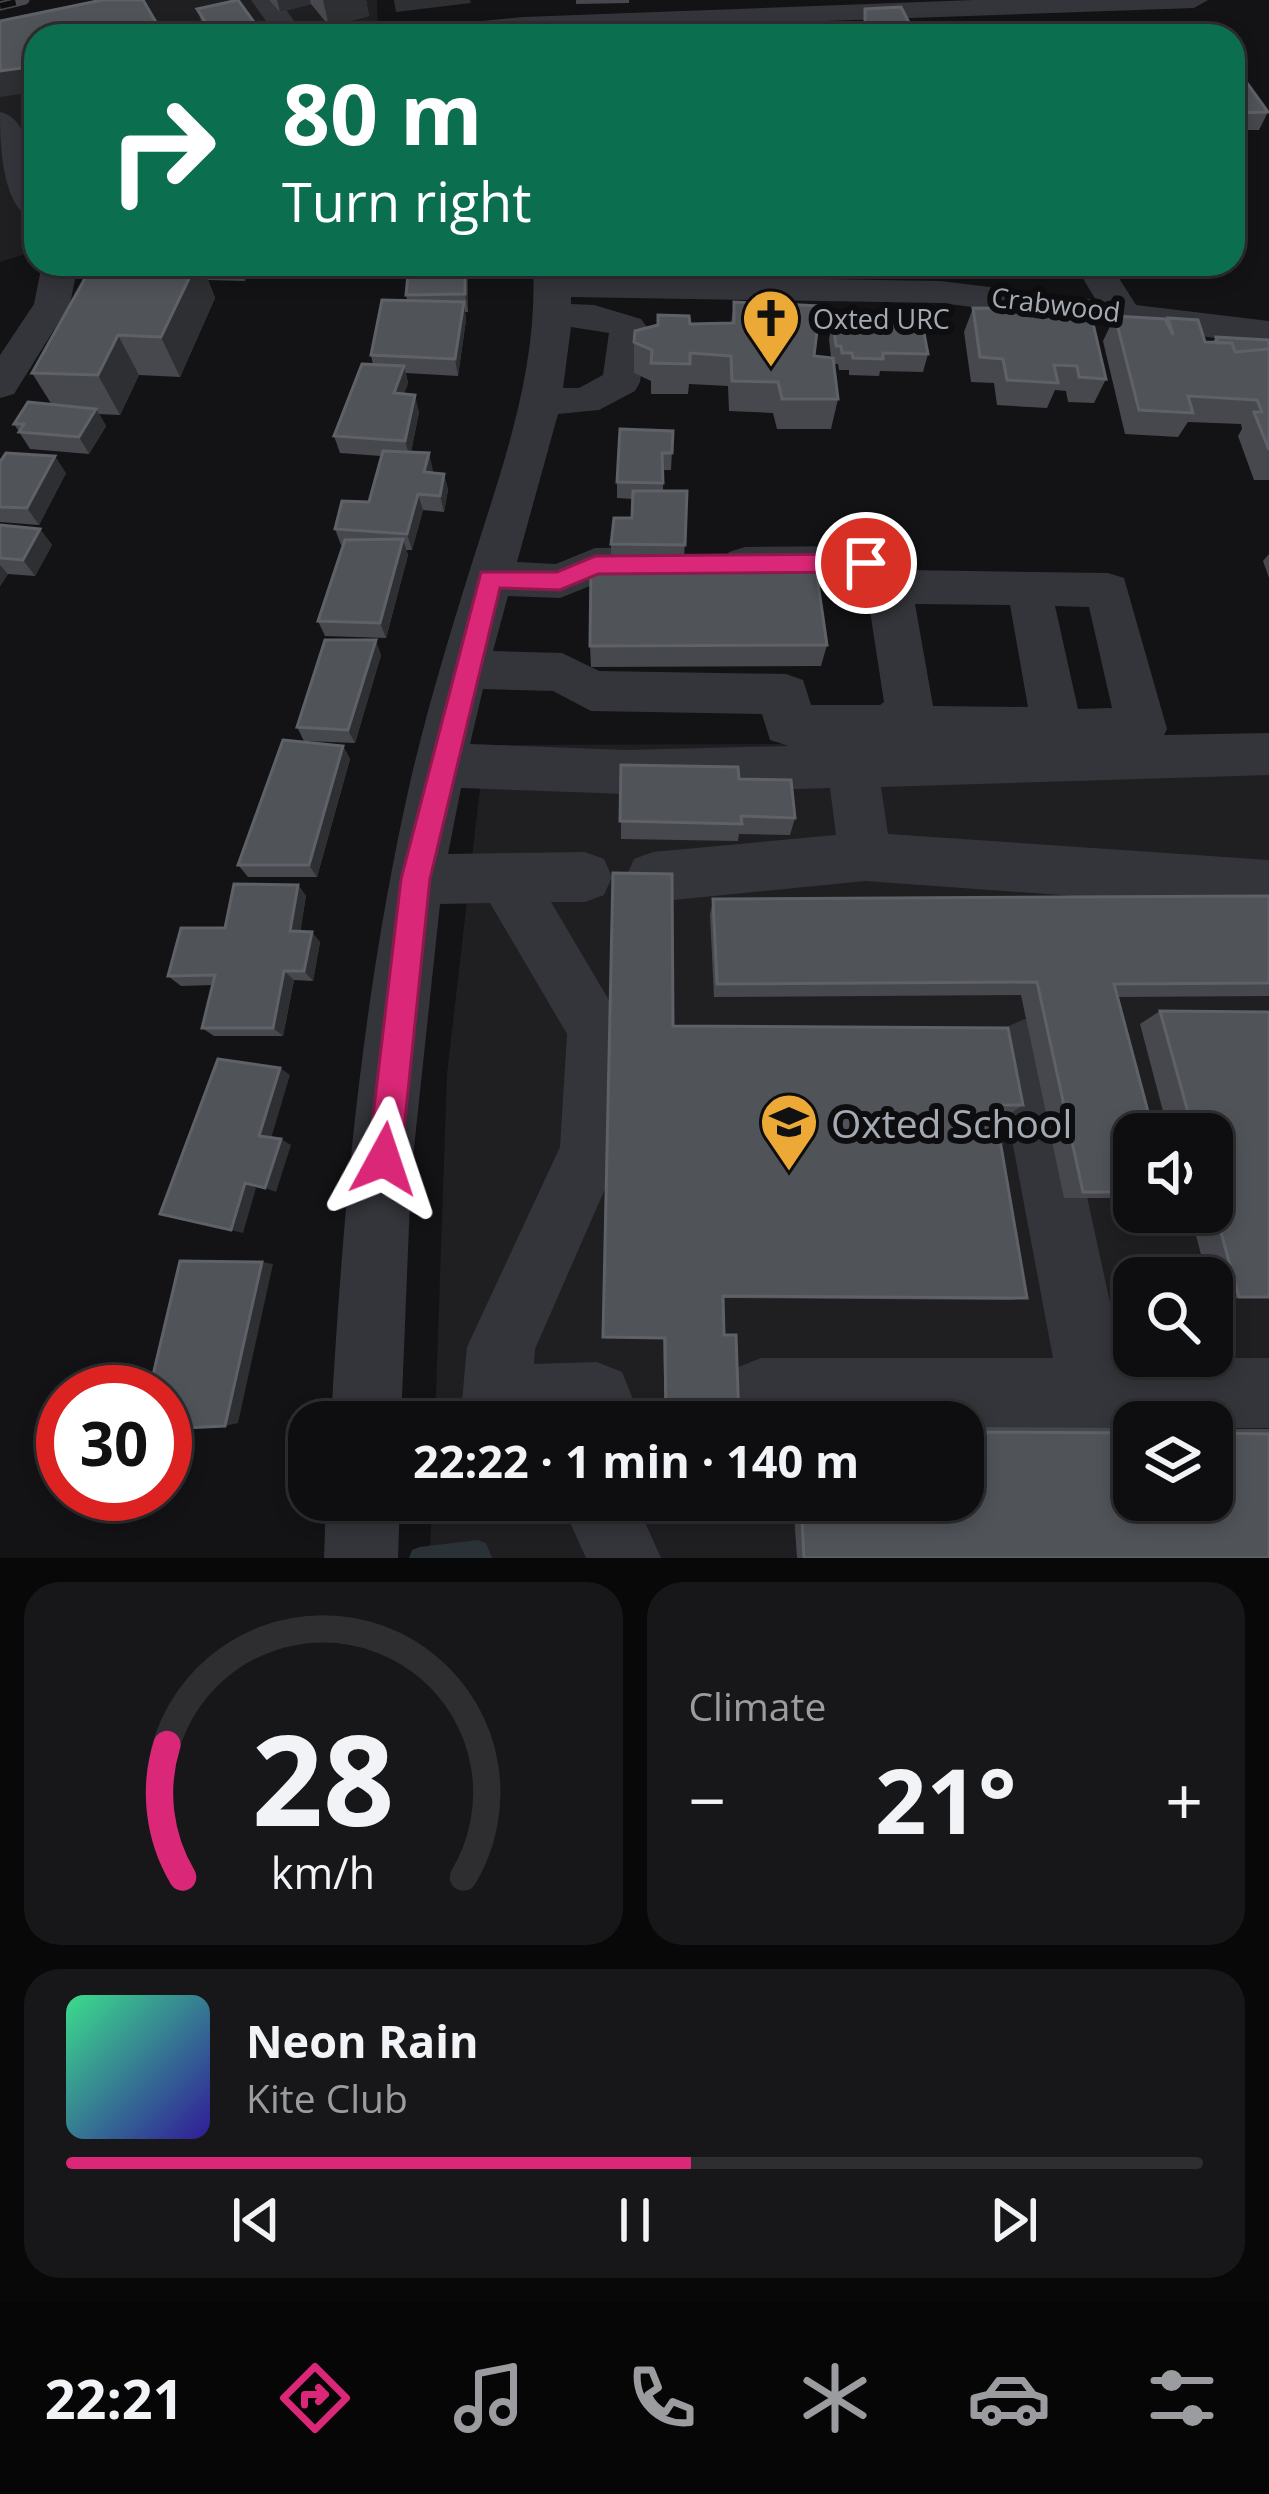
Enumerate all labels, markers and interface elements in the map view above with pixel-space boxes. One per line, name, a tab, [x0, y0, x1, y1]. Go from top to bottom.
text: 80 m	[282, 55, 482, 170]
icon: right	[84, 72, 240, 228]
text: Turn right	[282, 164, 531, 238]
street label: Crabwood	[989, 278, 1123, 330]
church icon: Oxted URC	[740, 287, 802, 369]
place label: Oxted URC	[813, 300, 950, 337]
pin	[815, 512, 917, 614]
icon: arrive	[833, 530, 899, 596]
school or university icon: Oxted School	[758, 1091, 820, 1173]
position arrow	[321, 1096, 447, 1222]
place label: Oxted School	[831, 1096, 1072, 1149]
map controls	[1113, 1113, 1233, 1521]
button: sound	[1113, 1113, 1233, 1233]
button: search	[1113, 1257, 1233, 1377]
speed limit sign: 30	[36, 1365, 192, 1521]
button: layers	[1113, 1401, 1233, 1521]
text: 22:22 · 1 min · 140 m	[413, 1430, 859, 1491]
text: Climate	[689, 1679, 826, 1732]
text: 28	[252, 1693, 395, 1863]
text: 21°	[875, 1738, 1016, 1860]
text: −	[689, 1754, 726, 1844]
text: +	[1165, 1754, 1203, 1844]
text: km/h	[271, 1842, 375, 1901]
text: Neon Rain	[246, 2010, 479, 2071]
text: Kite Club	[246, 2071, 408, 2124]
icon: previous	[223, 2187, 289, 2253]
icon: pause	[602, 2187, 668, 2253]
icon: next	[981, 2187, 1047, 2253]
icon: directions	[273, 2356, 357, 2440]
icon: music	[447, 2356, 531, 2440]
icon: phone	[620, 2356, 704, 2440]
icon: climate	[793, 2356, 877, 2440]
icon: car	[967, 2356, 1051, 2440]
icon: filters	[1140, 2356, 1224, 2440]
text: 22:21	[45, 2361, 184, 2435]

